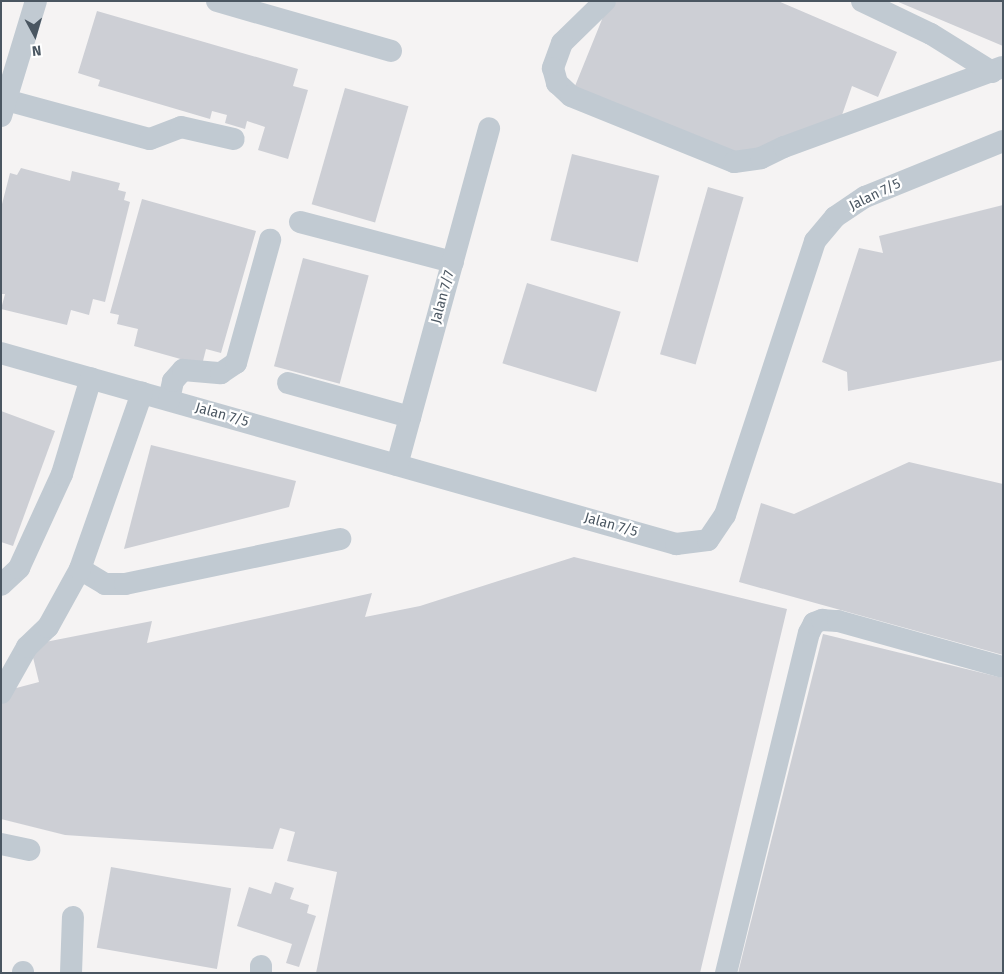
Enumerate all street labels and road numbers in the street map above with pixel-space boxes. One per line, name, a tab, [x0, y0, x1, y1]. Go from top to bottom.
street label: Jalan 7/5	[847, 175, 903, 215]
street label: Jalan 7/7	[428, 269, 458, 325]
street label: Jalan 7/5	[193, 399, 251, 431]
street label: Jalan 7/5	[582, 509, 640, 541]

